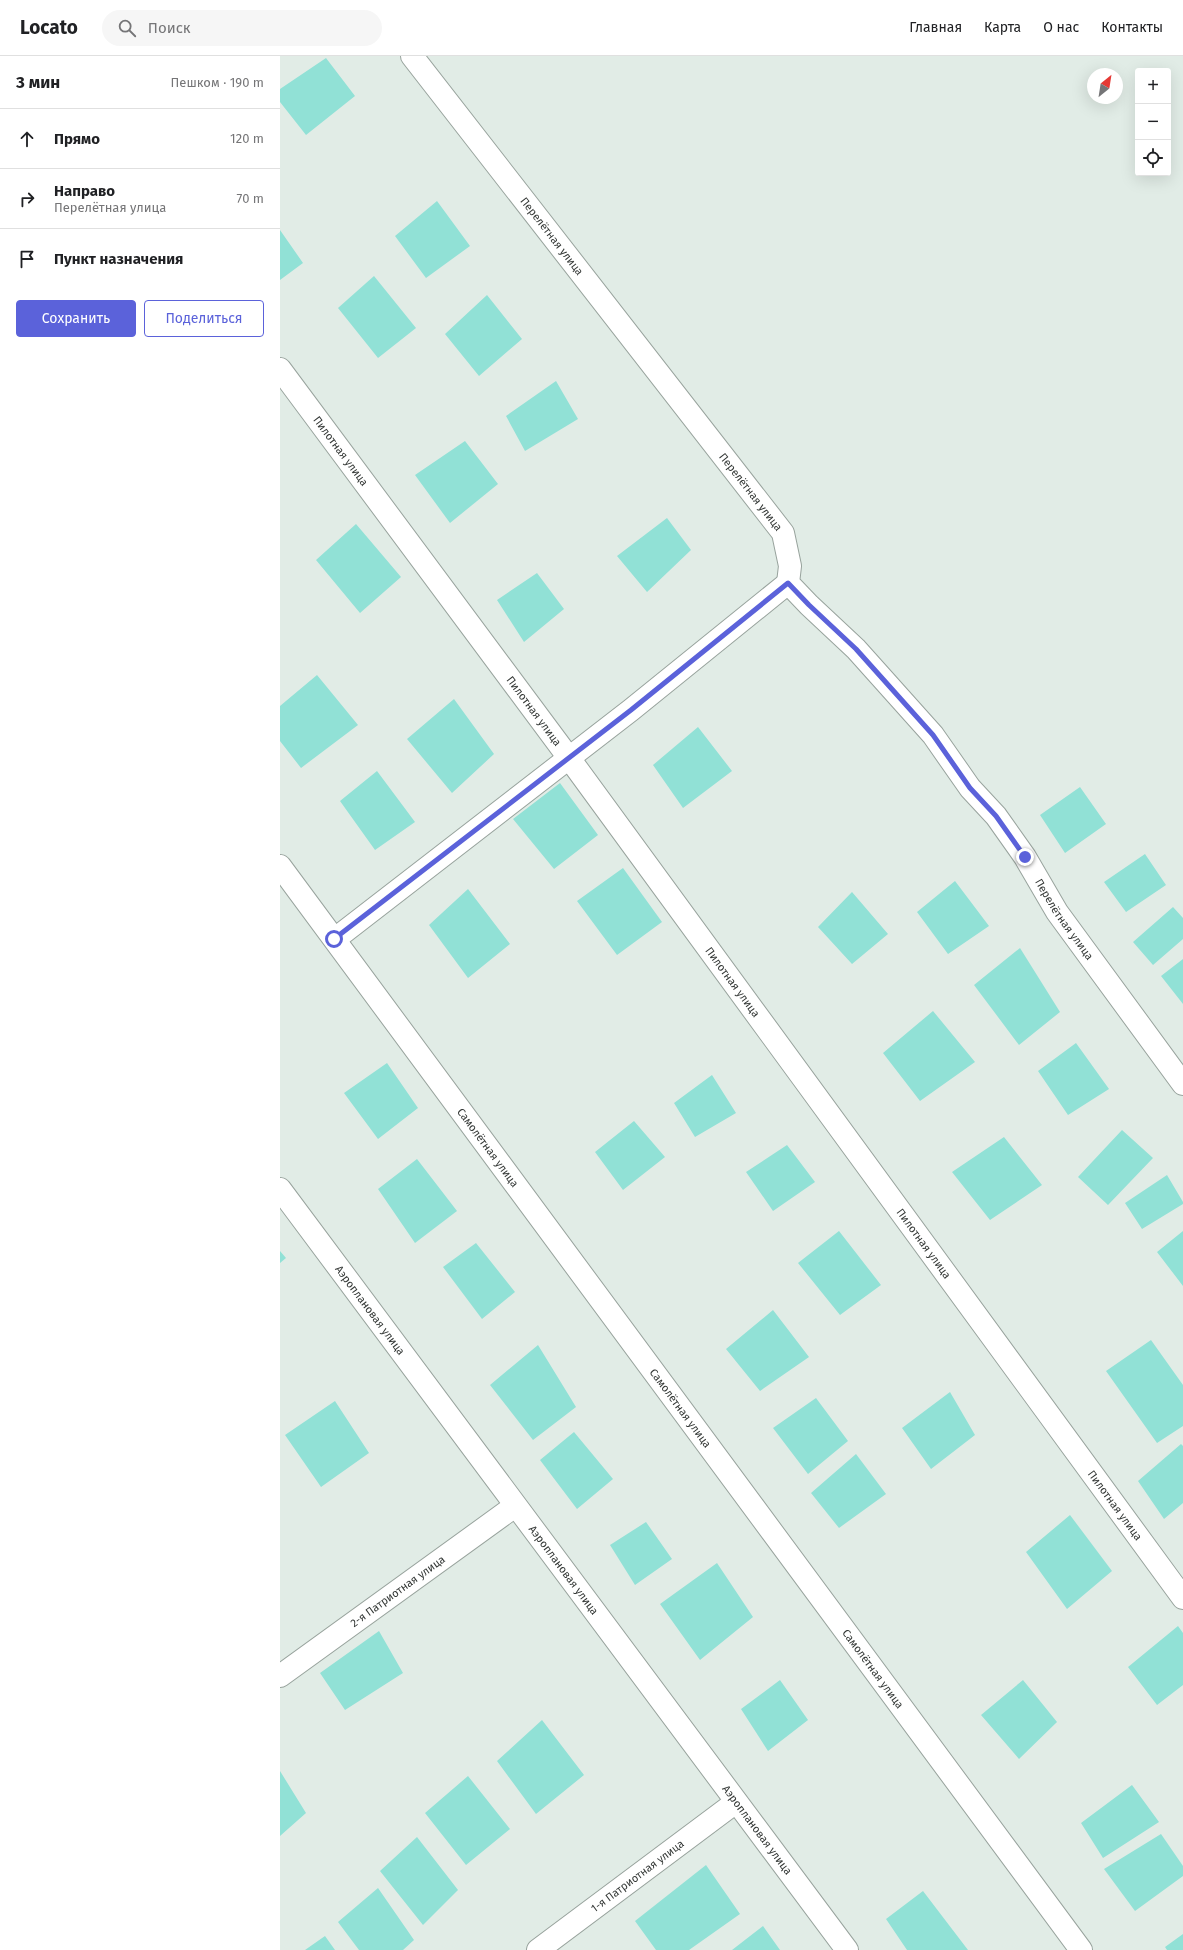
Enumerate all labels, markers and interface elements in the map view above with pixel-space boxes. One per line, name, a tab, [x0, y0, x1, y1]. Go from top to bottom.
search box	[102, 10, 382, 46]
text: Locato	[20, 16, 78, 39]
icon: search	[116, 17, 138, 39]
text: Поиск	[148, 19, 191, 37]
text: Главная	[909, 19, 962, 36]
text: Карта	[984, 19, 1021, 36]
text: О нас	[1043, 19, 1079, 36]
text: Контакты	[1101, 19, 1163, 36]
north arrow	[1087, 68, 1123, 104]
map controls	[1135, 68, 1171, 176]
button: +	[1135, 68, 1171, 104]
text: 3 мин	[16, 72, 60, 93]
text: Пешком · 190 m	[171, 75, 264, 90]
button: −	[1135, 104, 1171, 140]
icon: ahead	[16, 128, 38, 150]
text: Прямо	[54, 130, 100, 148]
text: 120 m	[230, 131, 264, 146]
button: locate	[1135, 140, 1171, 176]
text: Направо	[54, 182, 115, 200]
icon: right	[16, 188, 38, 210]
text: 70 m	[237, 191, 264, 206]
street label: Перелётная улица	[518, 194, 586, 278]
text: Перелётная улица	[54, 200, 166, 215]
icon: arrive	[16, 248, 38, 270]
text: Пункт назначения	[54, 250, 183, 268]
button: Сохранить	[16, 300, 136, 337]
button: Поделиться	[144, 300, 264, 337]
street label: Пилотная улица	[311, 413, 371, 488]
street label: Перелётная улица	[717, 450, 785, 533]
street label: Пилотная улица	[504, 673, 564, 748]
route end	[1016, 848, 1034, 866]
street label: Перелётная улица	[1032, 876, 1096, 962]
route start	[325, 930, 343, 948]
street label: Пилотная улица	[703, 944, 763, 1020]
street label: Самолётная улица	[455, 1105, 521, 1190]
street label: Пилотная улица	[894, 1206, 954, 1281]
street label: Аэроплановая улица	[333, 1263, 408, 1357]
street label: Самолётная улица	[647, 1366, 714, 1450]
street label: Пилотная улица	[1085, 1467, 1145, 1543]
street label: Аэроплановая улица	[526, 1523, 601, 1617]
street label: 2-я Патриотная улица	[348, 1553, 447, 1629]
street label: Самолётная улица	[840, 1627, 907, 1711]
street label: Аэроплановая улица	[720, 1782, 795, 1877]
street label: 1-я Патриотная улица	[588, 1837, 686, 1915]

